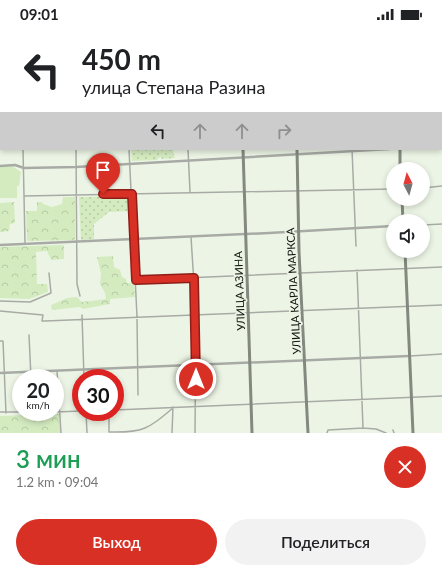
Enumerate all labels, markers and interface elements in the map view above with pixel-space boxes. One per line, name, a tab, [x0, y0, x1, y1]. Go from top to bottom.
text: 09:01	[20, 5, 59, 23]
text: 450 m	[82, 42, 161, 76]
icon: left	[16, 44, 68, 96]
text: улица Степана Разина	[82, 76, 265, 98]
icon: left	[147, 120, 169, 142]
icon: ahead	[189, 120, 211, 142]
icon: ahead	[231, 120, 253, 142]
icon: right	[273, 120, 295, 142]
pin	[86, 153, 120, 194]
icon: arrive	[92, 159, 114, 181]
north arrow	[386, 162, 430, 206]
map controls	[386, 162, 430, 258]
button: sound	[386, 214, 430, 258]
street label: УЛИЦА КАРЛА МАРКСА	[283, 227, 303, 354]
street label: УЛИЦА АЗИНА	[231, 251, 247, 331]
position arrow	[175, 358, 217, 400]
speed limit sign: 30	[72, 369, 124, 421]
text: 20	[26, 378, 50, 402]
text: km/h	[26, 399, 50, 411]
text: 3 мин	[16, 444, 80, 473]
button: close	[384, 446, 426, 488]
text: 1.2 km · 09:04	[16, 474, 98, 490]
button: Выход	[16, 519, 217, 565]
button: Поделиться	[225, 519, 426, 565]

